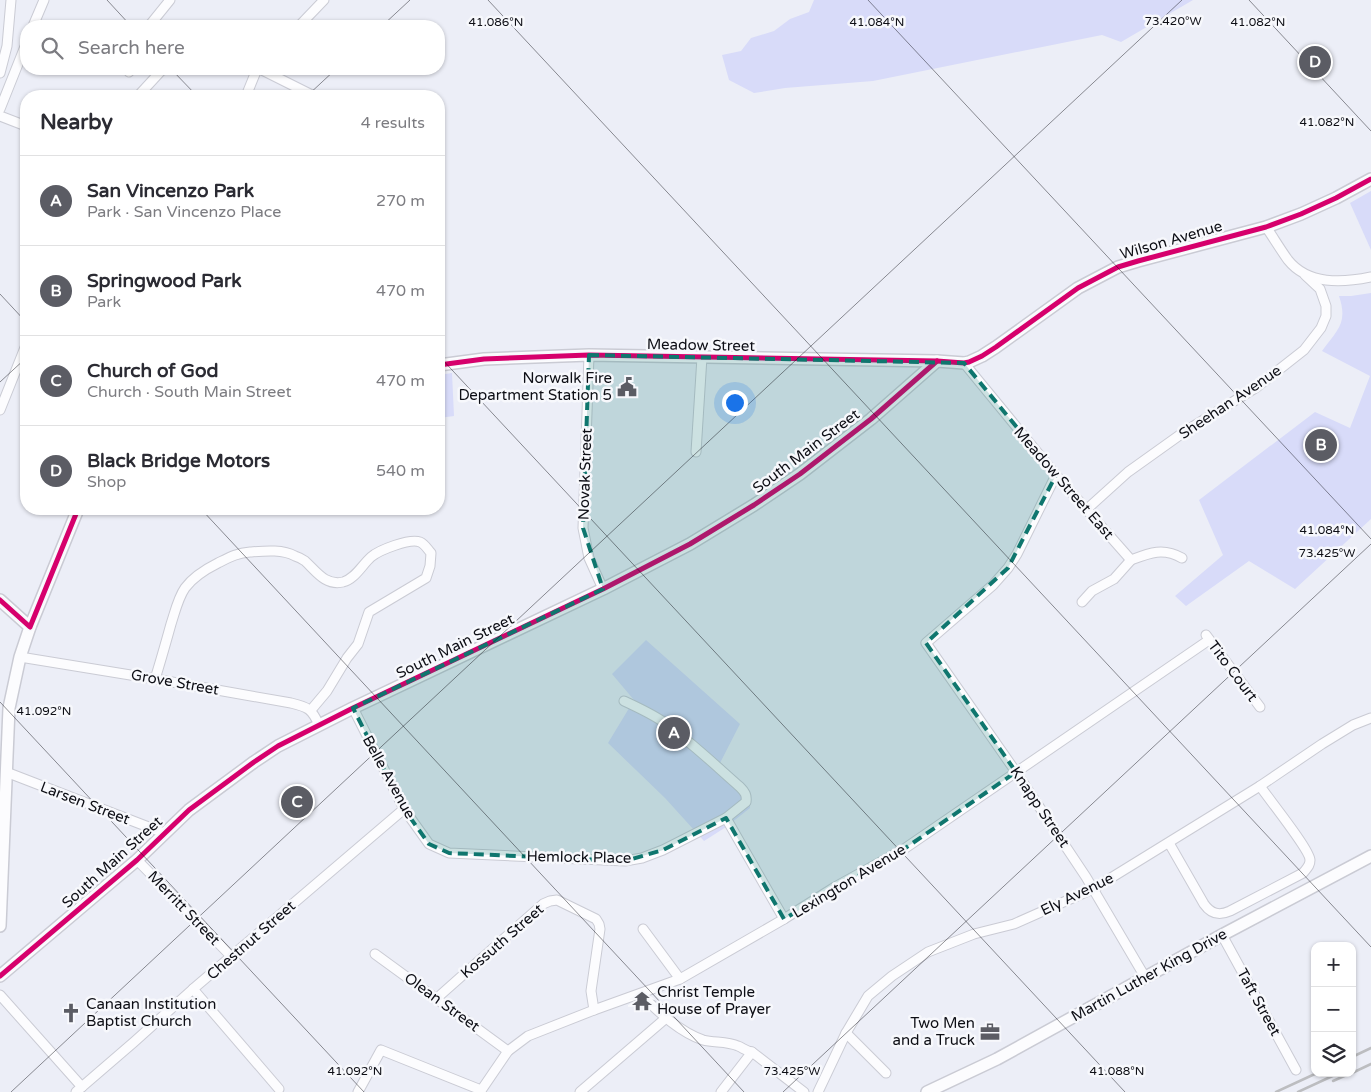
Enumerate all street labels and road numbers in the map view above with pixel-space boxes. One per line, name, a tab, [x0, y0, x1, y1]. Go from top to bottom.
street label: Wilson Avenue	[1118, 217, 1224, 263]
street label: Meadow Street	[647, 335, 756, 355]
street label: Sheehan Avenue	[1175, 361, 1285, 443]
street label: South Main Street	[749, 405, 863, 497]
street label: Meadow Street East	[1010, 423, 1118, 543]
street label: Novak Street	[574, 427, 596, 520]
street label: South Main Street	[393, 610, 517, 682]
street label: Tito Court	[1204, 637, 1262, 705]
street label: Grove Street	[130, 665, 221, 699]
street label: Belle Avenue	[359, 732, 419, 822]
street label: Knapp Street	[1006, 763, 1074, 851]
street label: Larsen Street	[38, 778, 133, 828]
street label: South Main Street	[58, 812, 166, 912]
street label: Lexington Avenue	[789, 840, 909, 922]
street label: Hemlock Place	[526, 847, 632, 867]
street label: Merritt Street	[144, 867, 224, 949]
street label: Ely Avenue	[1038, 869, 1116, 919]
street label: Chestnut Street	[203, 896, 299, 983]
street label: Kossuth Street	[457, 900, 547, 982]
street label: Martin Luther King Drive	[1068, 925, 1230, 1025]
street label: Taft Street	[1233, 965, 1285, 1039]
street label: Olean Street	[401, 969, 483, 1035]

